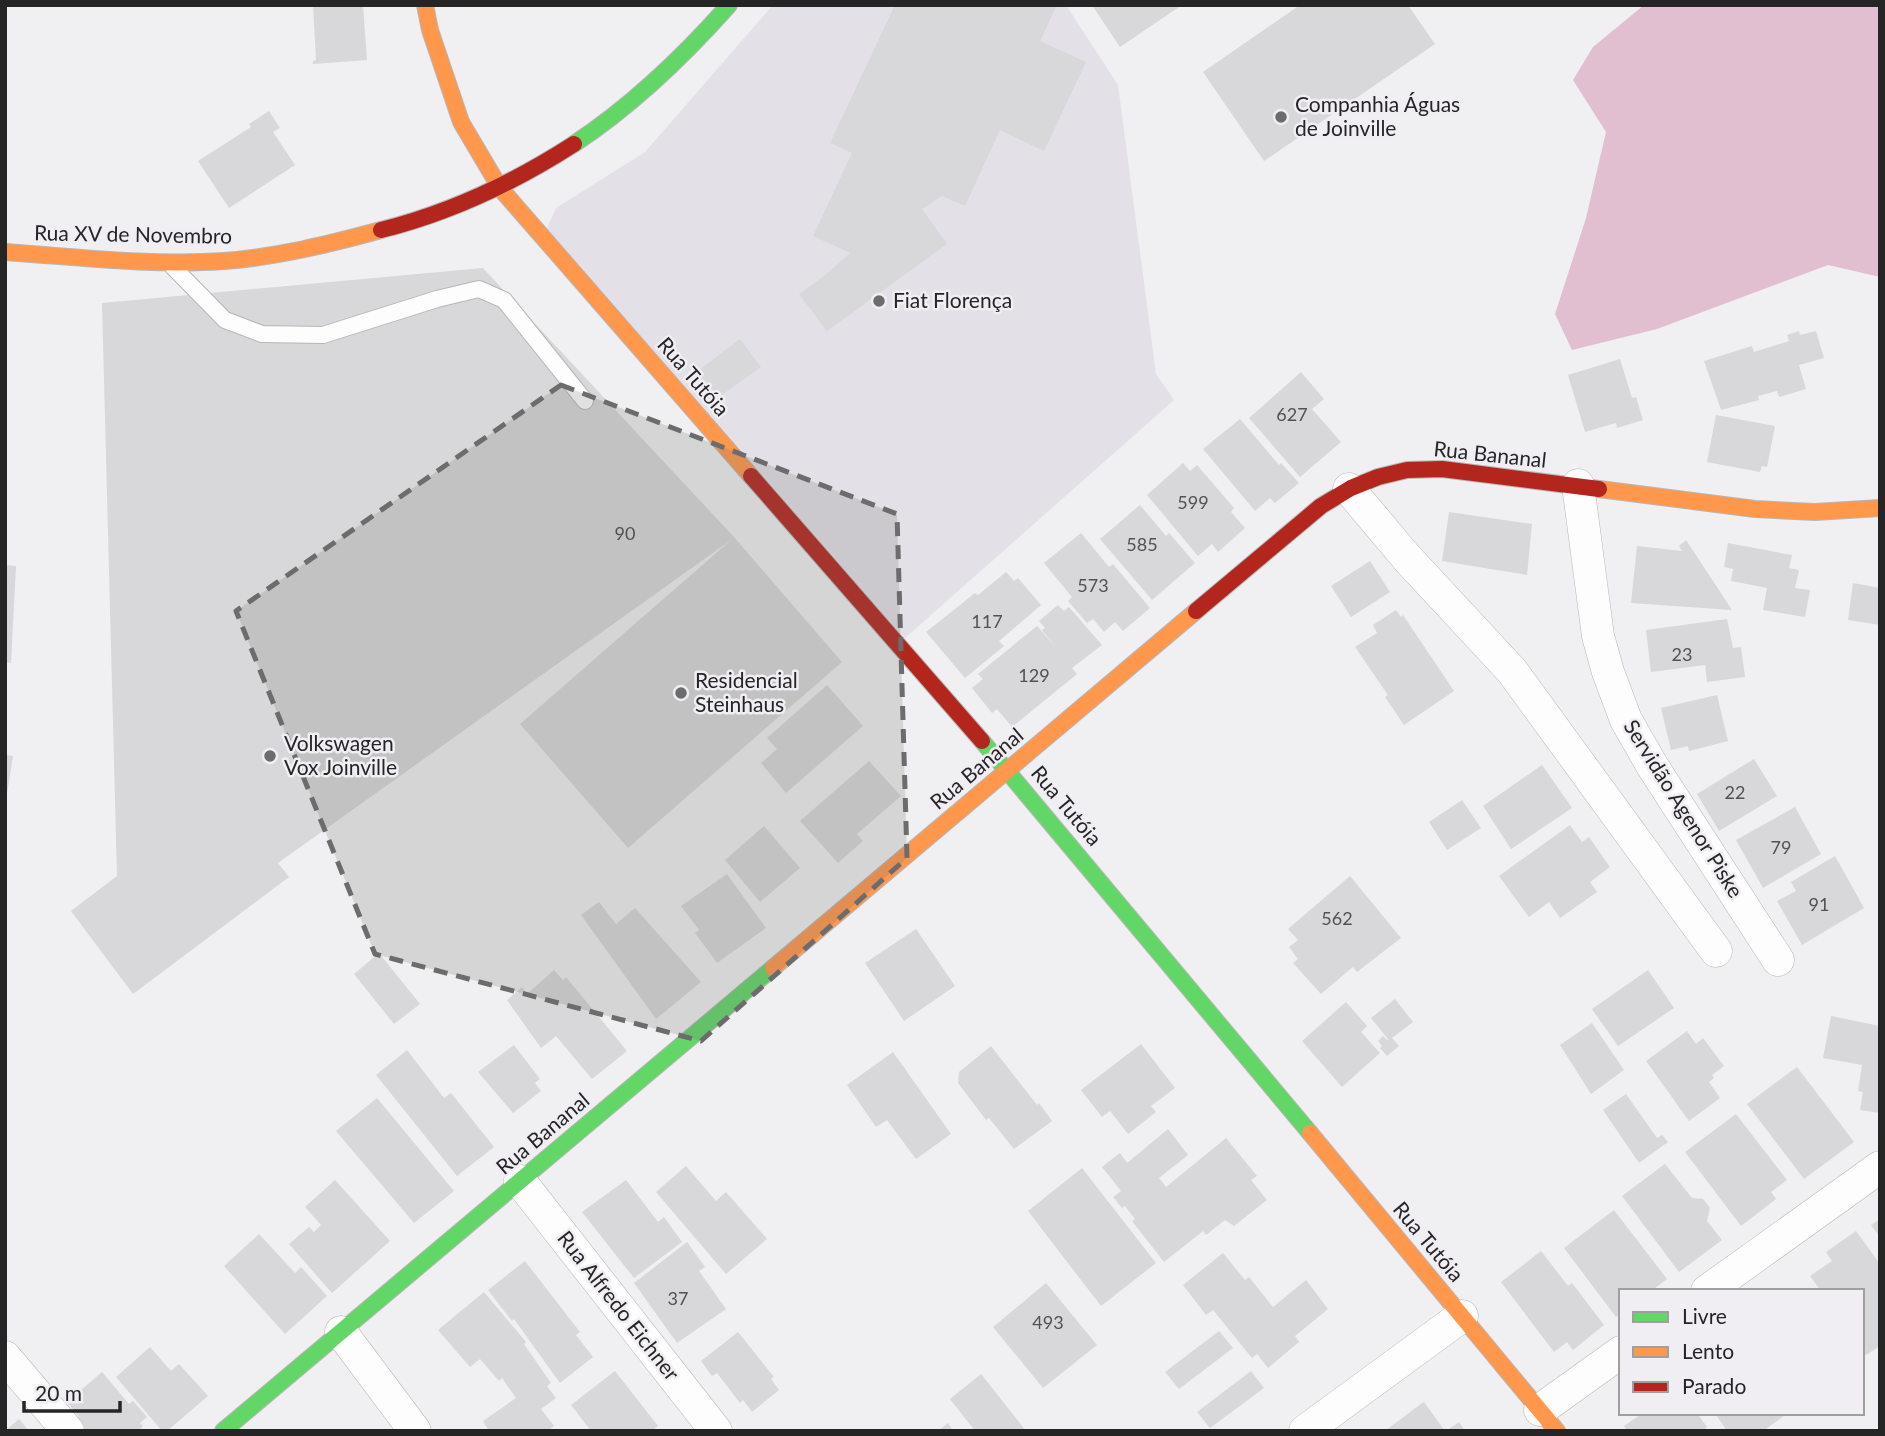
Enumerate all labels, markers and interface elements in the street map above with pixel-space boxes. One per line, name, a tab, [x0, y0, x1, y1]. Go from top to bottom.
place label: Companhia Águas de Joinville	[1295, 91, 1460, 140]
marker: Companhia Águas de Joinville	[1273, 109, 1289, 125]
street label: Rua XV de Novembro	[34, 219, 232, 248]
place label: Fiat Florença	[893, 287, 1012, 312]
marker: Fiat Florença	[871, 293, 887, 309]
street label: Rua Tutóia	[653, 331, 735, 421]
house number: 627	[1276, 403, 1308, 425]
street label: Rua Bananal	[1432, 435, 1548, 472]
house number: 599	[1177, 491, 1209, 513]
house number: 90	[615, 522, 635, 544]
house number: 585	[1126, 533, 1158, 555]
house number: 573	[1077, 574, 1109, 596]
house number: 117	[971, 610, 1003, 632]
house number: 23	[1672, 643, 1692, 665]
house number: 129	[1018, 664, 1050, 686]
place label: Residencial Steinhaus	[695, 667, 798, 716]
marker: Residencial Steinhaus	[673, 685, 689, 701]
street label: Servidão Agenor Piske	[1619, 715, 1749, 902]
street label: Rua Bananal	[925, 722, 1027, 814]
place label: Volkswagen Vox Joinville	[284, 730, 397, 779]
marker: Volkswagen Vox Joinville	[262, 748, 278, 764]
street label: Rua Tutóia	[1027, 760, 1108, 850]
house number: 22	[1725, 781, 1745, 803]
house number: 79	[1771, 836, 1791, 858]
house number: 91	[1809, 893, 1829, 915]
house number: 562	[1321, 907, 1353, 929]
street label: Rua Bananal	[491, 1087, 593, 1179]
street label: Rua Tutóia	[1389, 1196, 1470, 1286]
street label: Rua Alfredo Eichner	[553, 1225, 685, 1385]
house number: 37	[668, 1287, 688, 1309]
legend	[1619, 1289, 1864, 1415]
text: Livre	[1682, 1303, 1727, 1328]
house number: 493	[1032, 1311, 1064, 1333]
text: Lento	[1682, 1338, 1734, 1363]
scale bar	[24, 1370, 121, 1414]
text: Parado	[1682, 1373, 1746, 1398]
text: 20 m	[35, 1380, 82, 1405]

